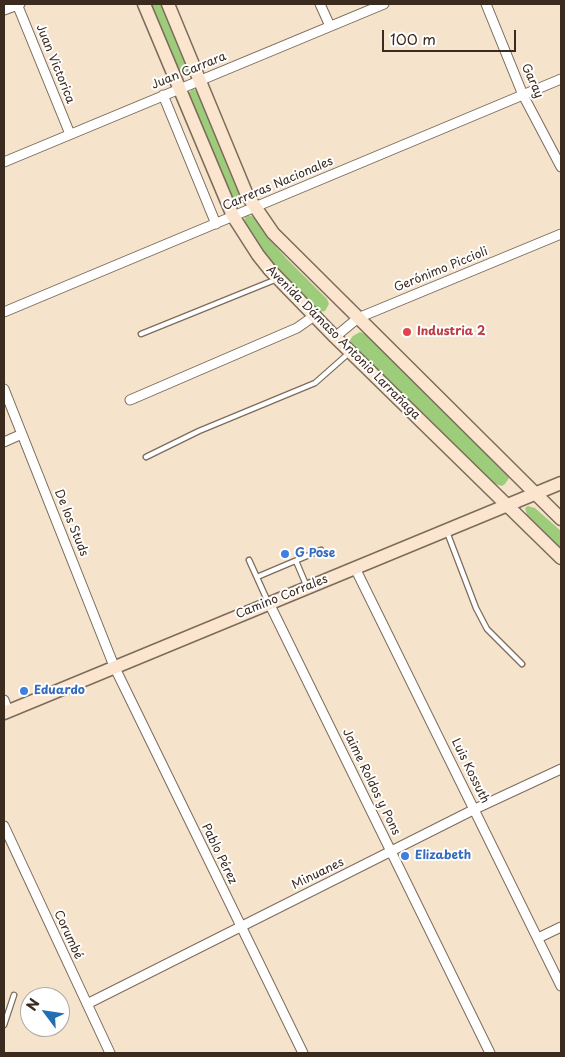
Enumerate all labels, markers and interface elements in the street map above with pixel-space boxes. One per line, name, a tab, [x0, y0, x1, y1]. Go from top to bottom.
scale bar	[385, 20, 519, 52]
street label: Juan Victorica	[33, 22, 77, 106]
text: 100 m	[390, 27, 436, 50]
street label: Juan Carrara	[150, 49, 228, 93]
street label: Garay	[518, 61, 546, 101]
street label: Carreras Nacionales	[221, 154, 335, 214]
street label: Gerónimo Piccioli	[392, 245, 490, 295]
street label: Avenida Dámaso Antonio Larrañaga	[263, 263, 423, 423]
place label: Industria 2	[417, 325, 485, 339]
marker: Industria 2	[401, 326, 413, 338]
street label: De los Studs	[51, 487, 91, 559]
place label: G Pose	[295, 547, 335, 561]
marker: G Pose	[279, 548, 291, 560]
street label: Camino Corrales	[234, 572, 330, 622]
place label: Eduardo	[34, 684, 85, 698]
marker: Eduardo	[18, 685, 30, 697]
street label: Jaime Roldos y Pons	[339, 726, 403, 838]
street label: Luis Kossuth	[448, 736, 492, 806]
street label: Pablo Pérez	[198, 821, 240, 887]
place label: Elizabeth	[415, 849, 471, 863]
marker: Elizabeth	[399, 850, 411, 862]
street label: Minuanes	[290, 855, 346, 893]
street label: Corumbé	[50, 908, 86, 962]
north arrow	[20, 987, 70, 1037]
text: N	[21, 994, 44, 1015]

